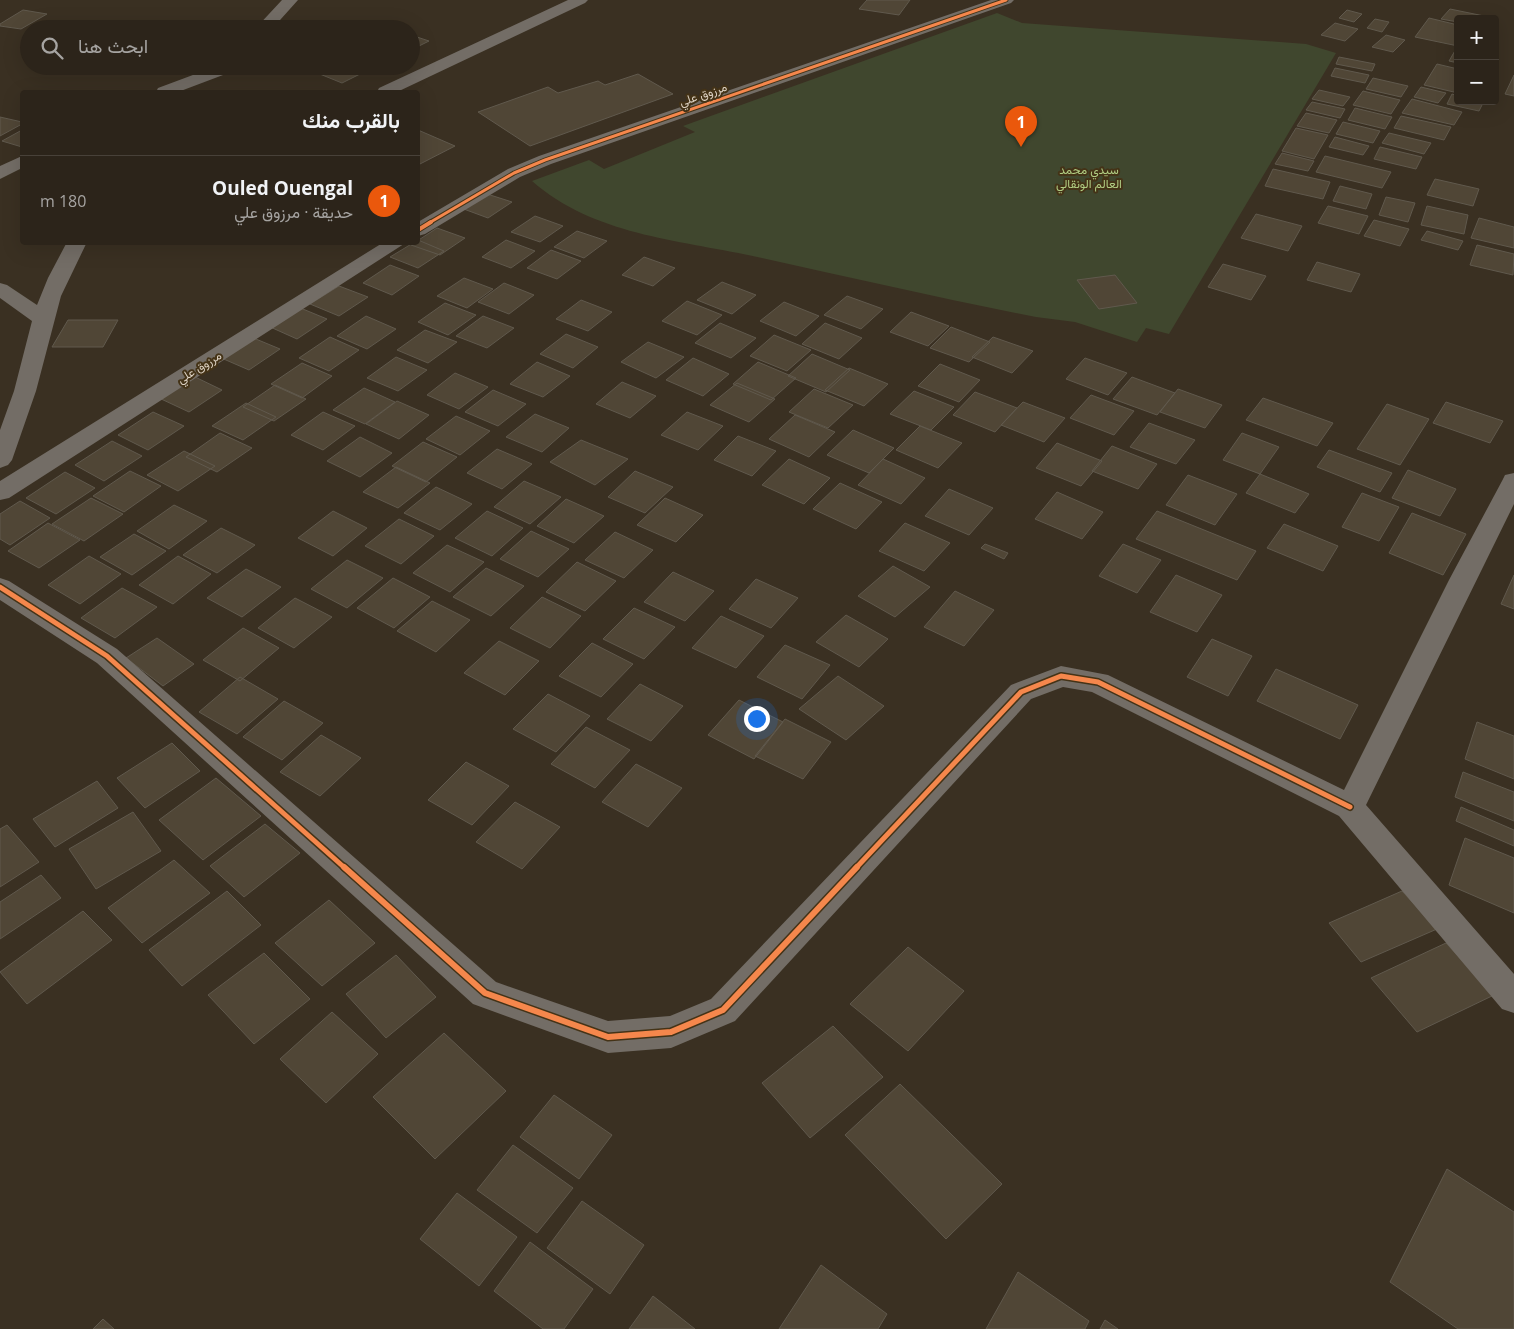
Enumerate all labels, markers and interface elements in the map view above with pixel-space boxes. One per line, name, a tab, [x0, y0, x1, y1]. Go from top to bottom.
map controls	[1454, 15, 1499, 105]
button: +	[1454, 15, 1499, 60]
search box	[20, 20, 420, 75]
text: ابحث هنا	[78, 33, 148, 59]
icon: search	[38, 34, 66, 62]
button: −	[1454, 60, 1499, 105]
street label: مرزوق علي	[677, 78, 730, 112]
text: بالقرب منك	[302, 106, 400, 134]
pin: 1	[1005, 106, 1037, 147]
park label: سيدي محمد العالم الونقالي	[1056, 161, 1122, 194]
text: Ouled Ouengal	[212, 175, 353, 201]
text: 180 m	[40, 190, 86, 212]
text: 1	[379, 190, 389, 212]
text: حديقة · مرزوق علي	[234, 201, 353, 223]
street label: مرزوق علي	[174, 347, 226, 389]
your location	[744, 706, 770, 732]

